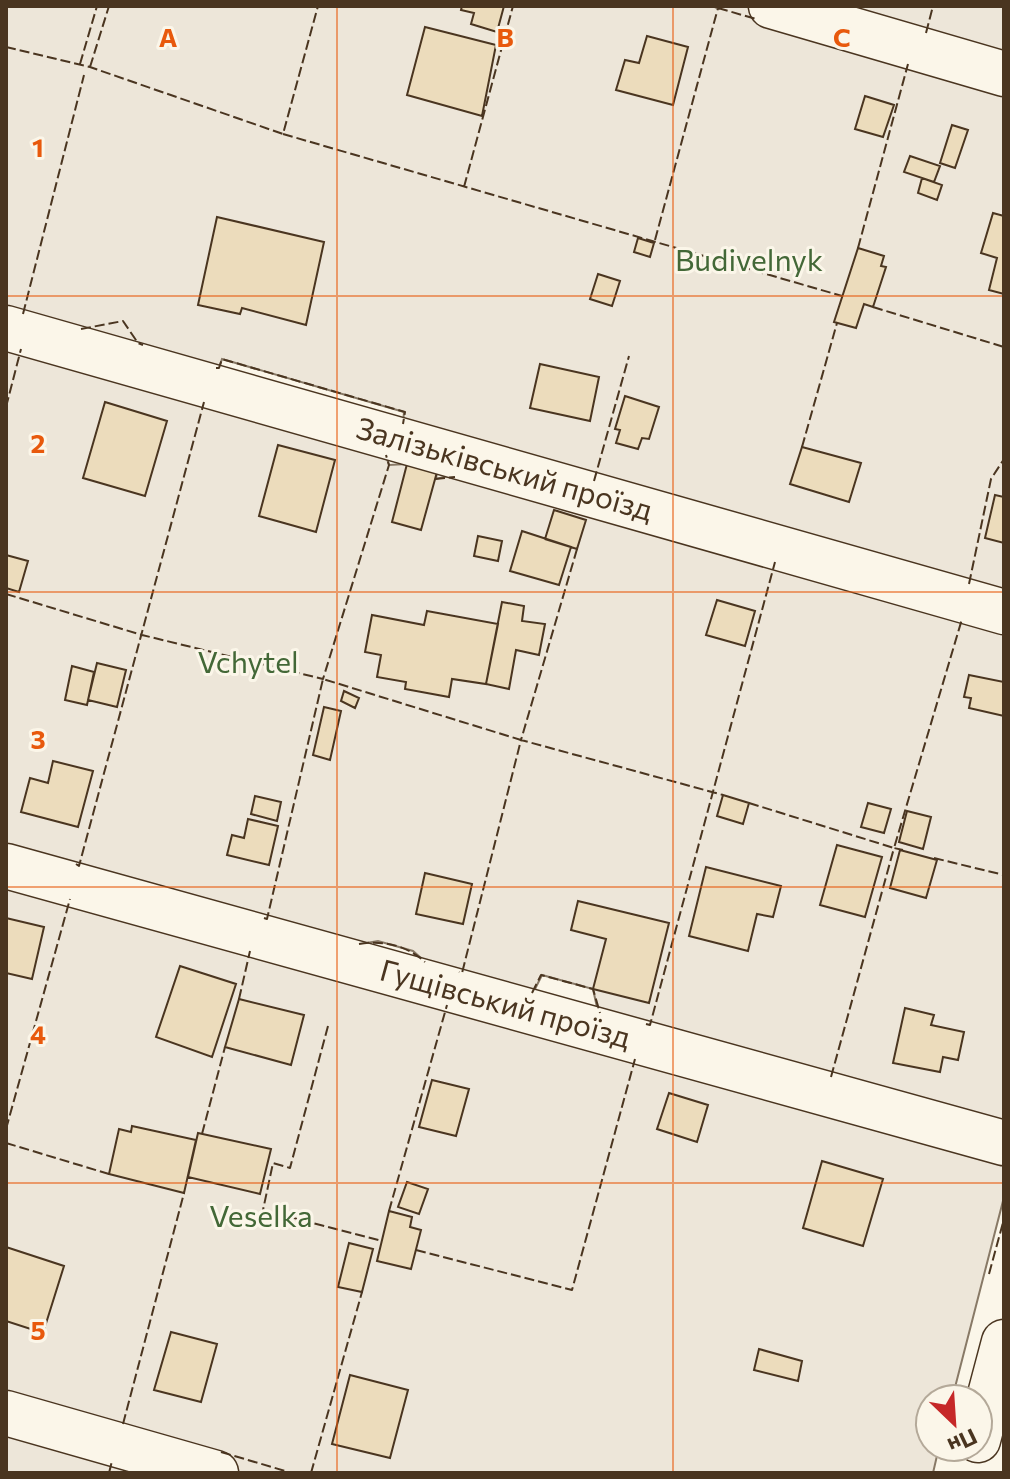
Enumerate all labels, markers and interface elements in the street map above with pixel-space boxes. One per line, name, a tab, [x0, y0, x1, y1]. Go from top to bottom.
text: A	[159, 21, 178, 52]
text: B	[496, 21, 514, 52]
text: C	[833, 21, 851, 52]
text: 1	[32, 131, 44, 162]
park label: Budivelnyk	[675, 240, 823, 277]
street label: Залізьківський проїзд	[353, 408, 657, 527]
text: 2	[31, 427, 45, 458]
park label: Vchytel	[197, 642, 299, 679]
text: 3	[30, 723, 46, 754]
street label: Гущівський проїзд	[376, 950, 635, 1055]
text: 4	[30, 1018, 46, 1049]
park label: Veselka	[209, 1196, 313, 1233]
text: 5	[30, 1314, 46, 1345]
north arrow	[914, 1383, 994, 1463]
text: Пн	[944, 1423, 982, 1460]

